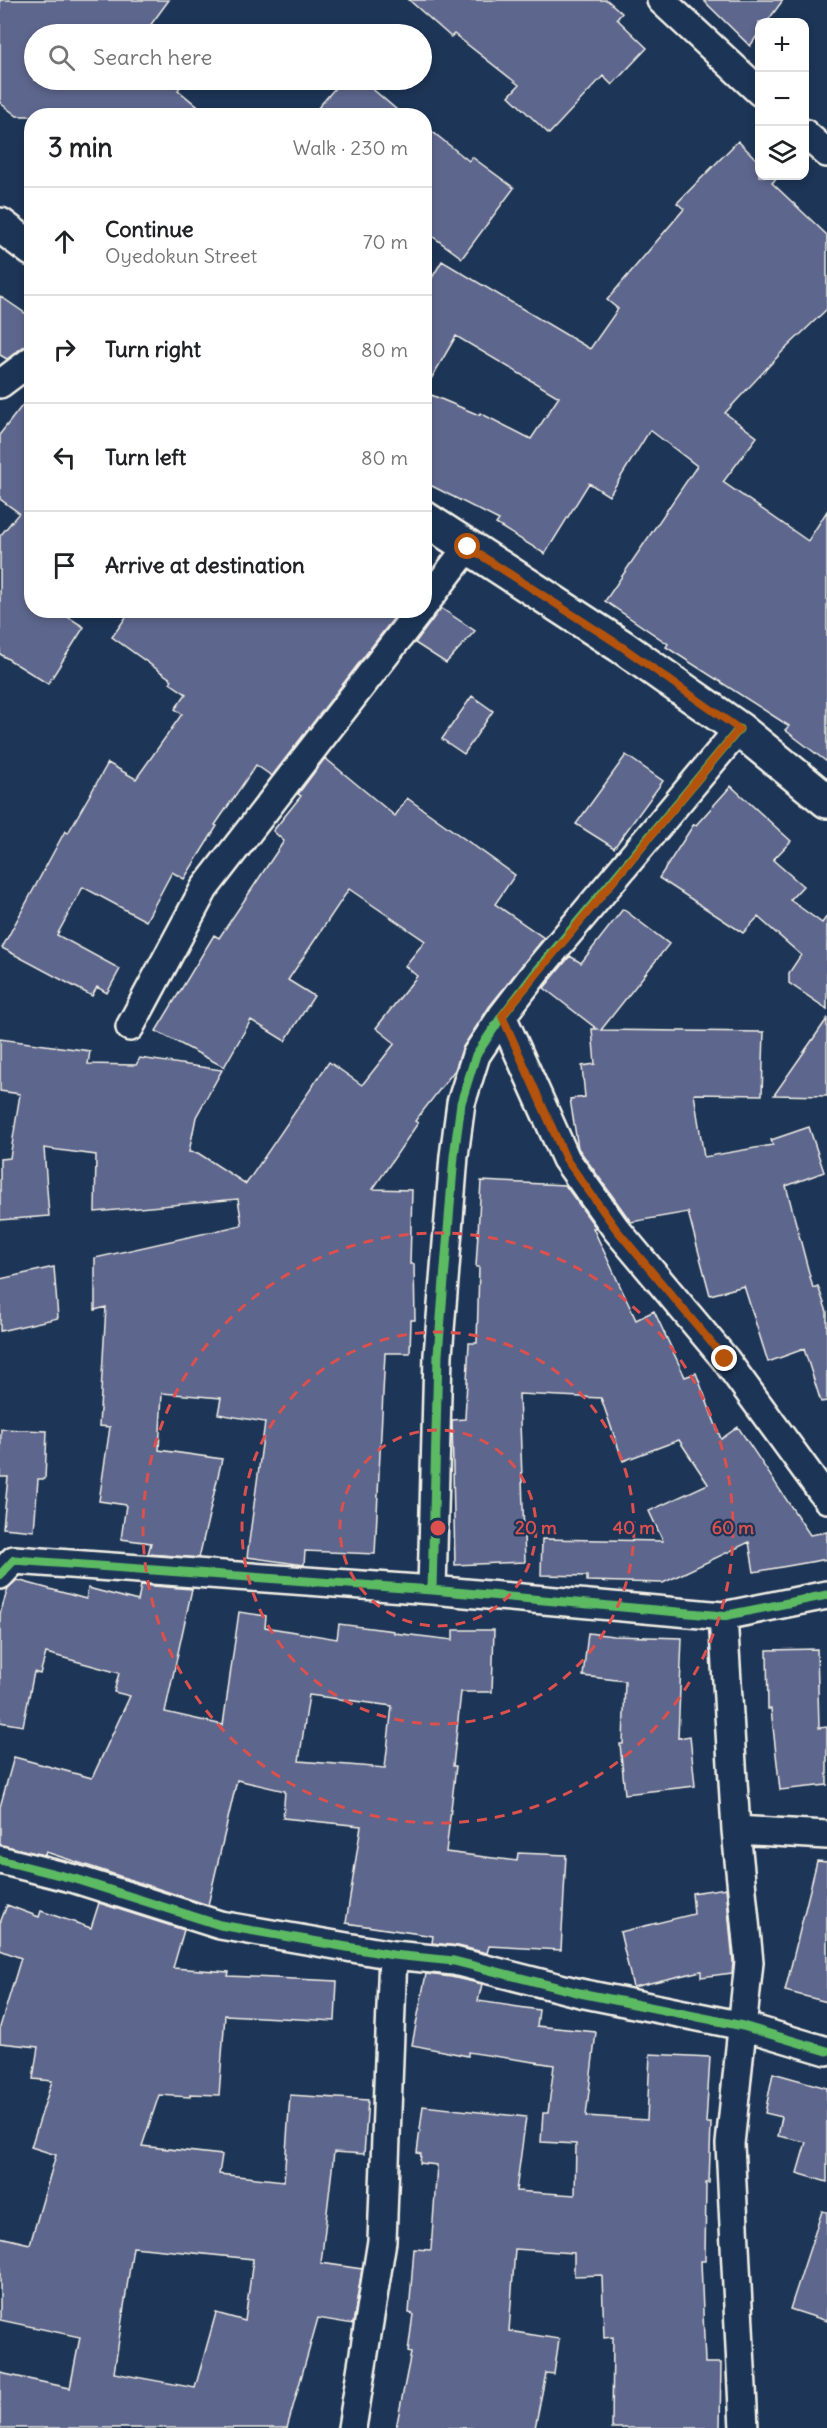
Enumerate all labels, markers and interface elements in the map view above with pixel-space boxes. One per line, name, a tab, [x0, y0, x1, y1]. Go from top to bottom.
map controls	[755, 18, 809, 180]
button: +	[755, 18, 809, 72]
search box	[24, 24, 432, 90]
icon: search	[45, 41, 78, 74]
text: Search here	[93, 43, 212, 71]
button: −	[755, 72, 809, 126]
button: layers	[755, 126, 809, 180]
text: 3 min	[48, 131, 113, 164]
text: Walk · 230 m	[293, 135, 408, 160]
text: Continue	[105, 215, 194, 243]
icon: ahead	[48, 225, 81, 258]
text: 70 m	[363, 229, 408, 254]
text: Oyedokun Street	[105, 243, 257, 268]
icon: right	[48, 333, 81, 366]
text: Turn right	[105, 335, 201, 363]
text: 80 m	[361, 337, 408, 362]
icon: left	[48, 441, 81, 474]
text: Turn left	[105, 443, 186, 471]
text: 80 m	[361, 445, 408, 470]
route start	[454, 533, 480, 559]
icon: arrive	[48, 549, 81, 582]
text: Arrive at destination	[105, 551, 305, 579]
route end	[711, 1345, 737, 1371]
text: 20 m	[515, 1516, 557, 1539]
text: 40 m	[613, 1516, 655, 1539]
text: 60 m	[712, 1516, 754, 1539]
centre of rings	[428, 1518, 448, 1538]

